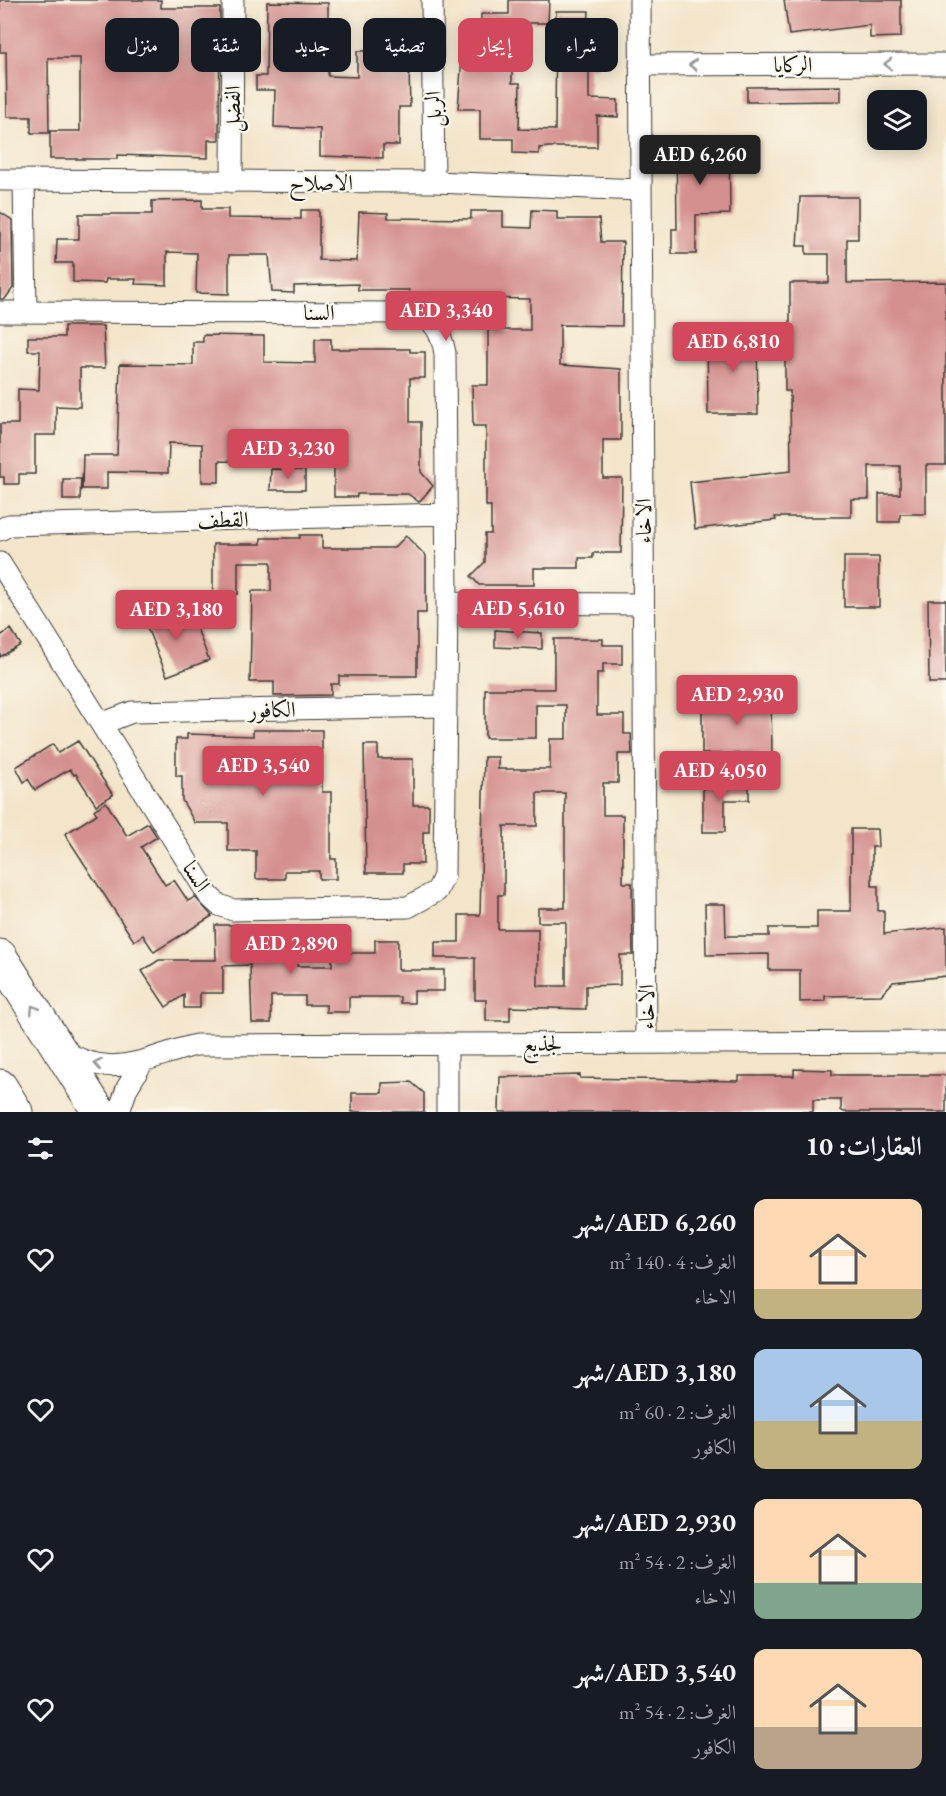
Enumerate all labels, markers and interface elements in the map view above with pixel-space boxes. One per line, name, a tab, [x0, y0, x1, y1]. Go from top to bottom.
chip: منزل	[105, 18, 179, 72]
chip: شقة	[191, 18, 261, 72]
chip: جديد	[273, 18, 351, 72]
chip: تصفية	[363, 18, 446, 72]
chip: إيجار	[458, 18, 533, 72]
chip: شراء	[545, 18, 618, 72]
street label: الركايا	[774, 50, 812, 79]
one-way arrow	[883, 58, 892, 70]
one-way arrow	[688, 59, 697, 71]
street label: الفضل	[218, 86, 248, 133]
map controls	[867, 90, 927, 150]
button: layers	[867, 90, 927, 150]
street label: الربل	[419, 91, 449, 127]
pin: AED 6,260	[631, 135, 769, 186]
text: AED 6,260	[654, 141, 746, 167]
street label: الاصلاح	[289, 168, 353, 202]
pin: AED 3,340	[377, 291, 515, 342]
text: AED 3,340	[400, 297, 492, 323]
street label: السنا	[303, 298, 335, 327]
pin: AED 6,810	[664, 322, 802, 373]
text: AED 6,810	[687, 328, 779, 354]
pin: AED 3,230	[219, 429, 357, 480]
text: AED 3,230	[242, 435, 334, 461]
street label: الاخاء	[629, 498, 658, 544]
street label: القطف	[197, 505, 249, 534]
pin: AED 5,610	[449, 589, 587, 640]
pin: AED 3,180	[107, 590, 245, 641]
text: AED 5,610	[472, 595, 564, 621]
text: AED 3,180	[130, 596, 222, 622]
pin: AED 2,930	[668, 675, 806, 726]
text: AED 2,930	[691, 681, 783, 707]
street label: الكافور	[246, 695, 296, 724]
pin: AED 3,540	[194, 746, 332, 797]
pin: AED 4,050	[651, 751, 789, 802]
text: AED 3,540	[217, 752, 309, 778]
text: AED 4,050	[674, 757, 766, 783]
street label: السنا	[176, 855, 217, 897]
pin: AED 2,890	[222, 924, 360, 975]
text: AED 2,890	[245, 930, 337, 956]
street label: الاخاء	[632, 984, 661, 1030]
one-way arrow	[29, 1005, 41, 1015]
street label: لجذيع	[522, 1029, 562, 1063]
one-way arrow	[93, 1058, 103, 1071]
text: العقارات: 10	[805, 1129, 922, 1163]
icon: filters	[24, 1132, 57, 1165]
text: AED 6,260/شهر	[575, 1205, 736, 1239]
icon: home	[802, 1223, 874, 1295]
icon: heart	[24, 1243, 57, 1276]
text: الغرف: 4 · 140 m²	[609, 1249, 736, 1275]
text: الاخاء	[695, 1284, 736, 1310]
text: AED 3,180/شهر	[575, 1355, 736, 1389]
icon: home	[802, 1373, 874, 1445]
icon: heart	[24, 1393, 57, 1426]
text: الغرف: 2 · 60 m²	[619, 1399, 736, 1425]
text: الكافور	[693, 1434, 736, 1460]
text: AED 2,930/شهر	[575, 1505, 736, 1539]
icon: home	[802, 1523, 874, 1595]
icon: heart	[24, 1543, 57, 1576]
text: الغرف: 2 · 54 m²	[619, 1549, 736, 1575]
text: الاخاء	[695, 1584, 736, 1610]
text: AED 3,540/شهر	[575, 1655, 736, 1689]
icon: home	[802, 1673, 874, 1745]
icon: heart	[24, 1693, 57, 1726]
text: الغرف: 2 · 54 m²	[619, 1699, 736, 1725]
text: الكافور	[693, 1734, 736, 1760]

